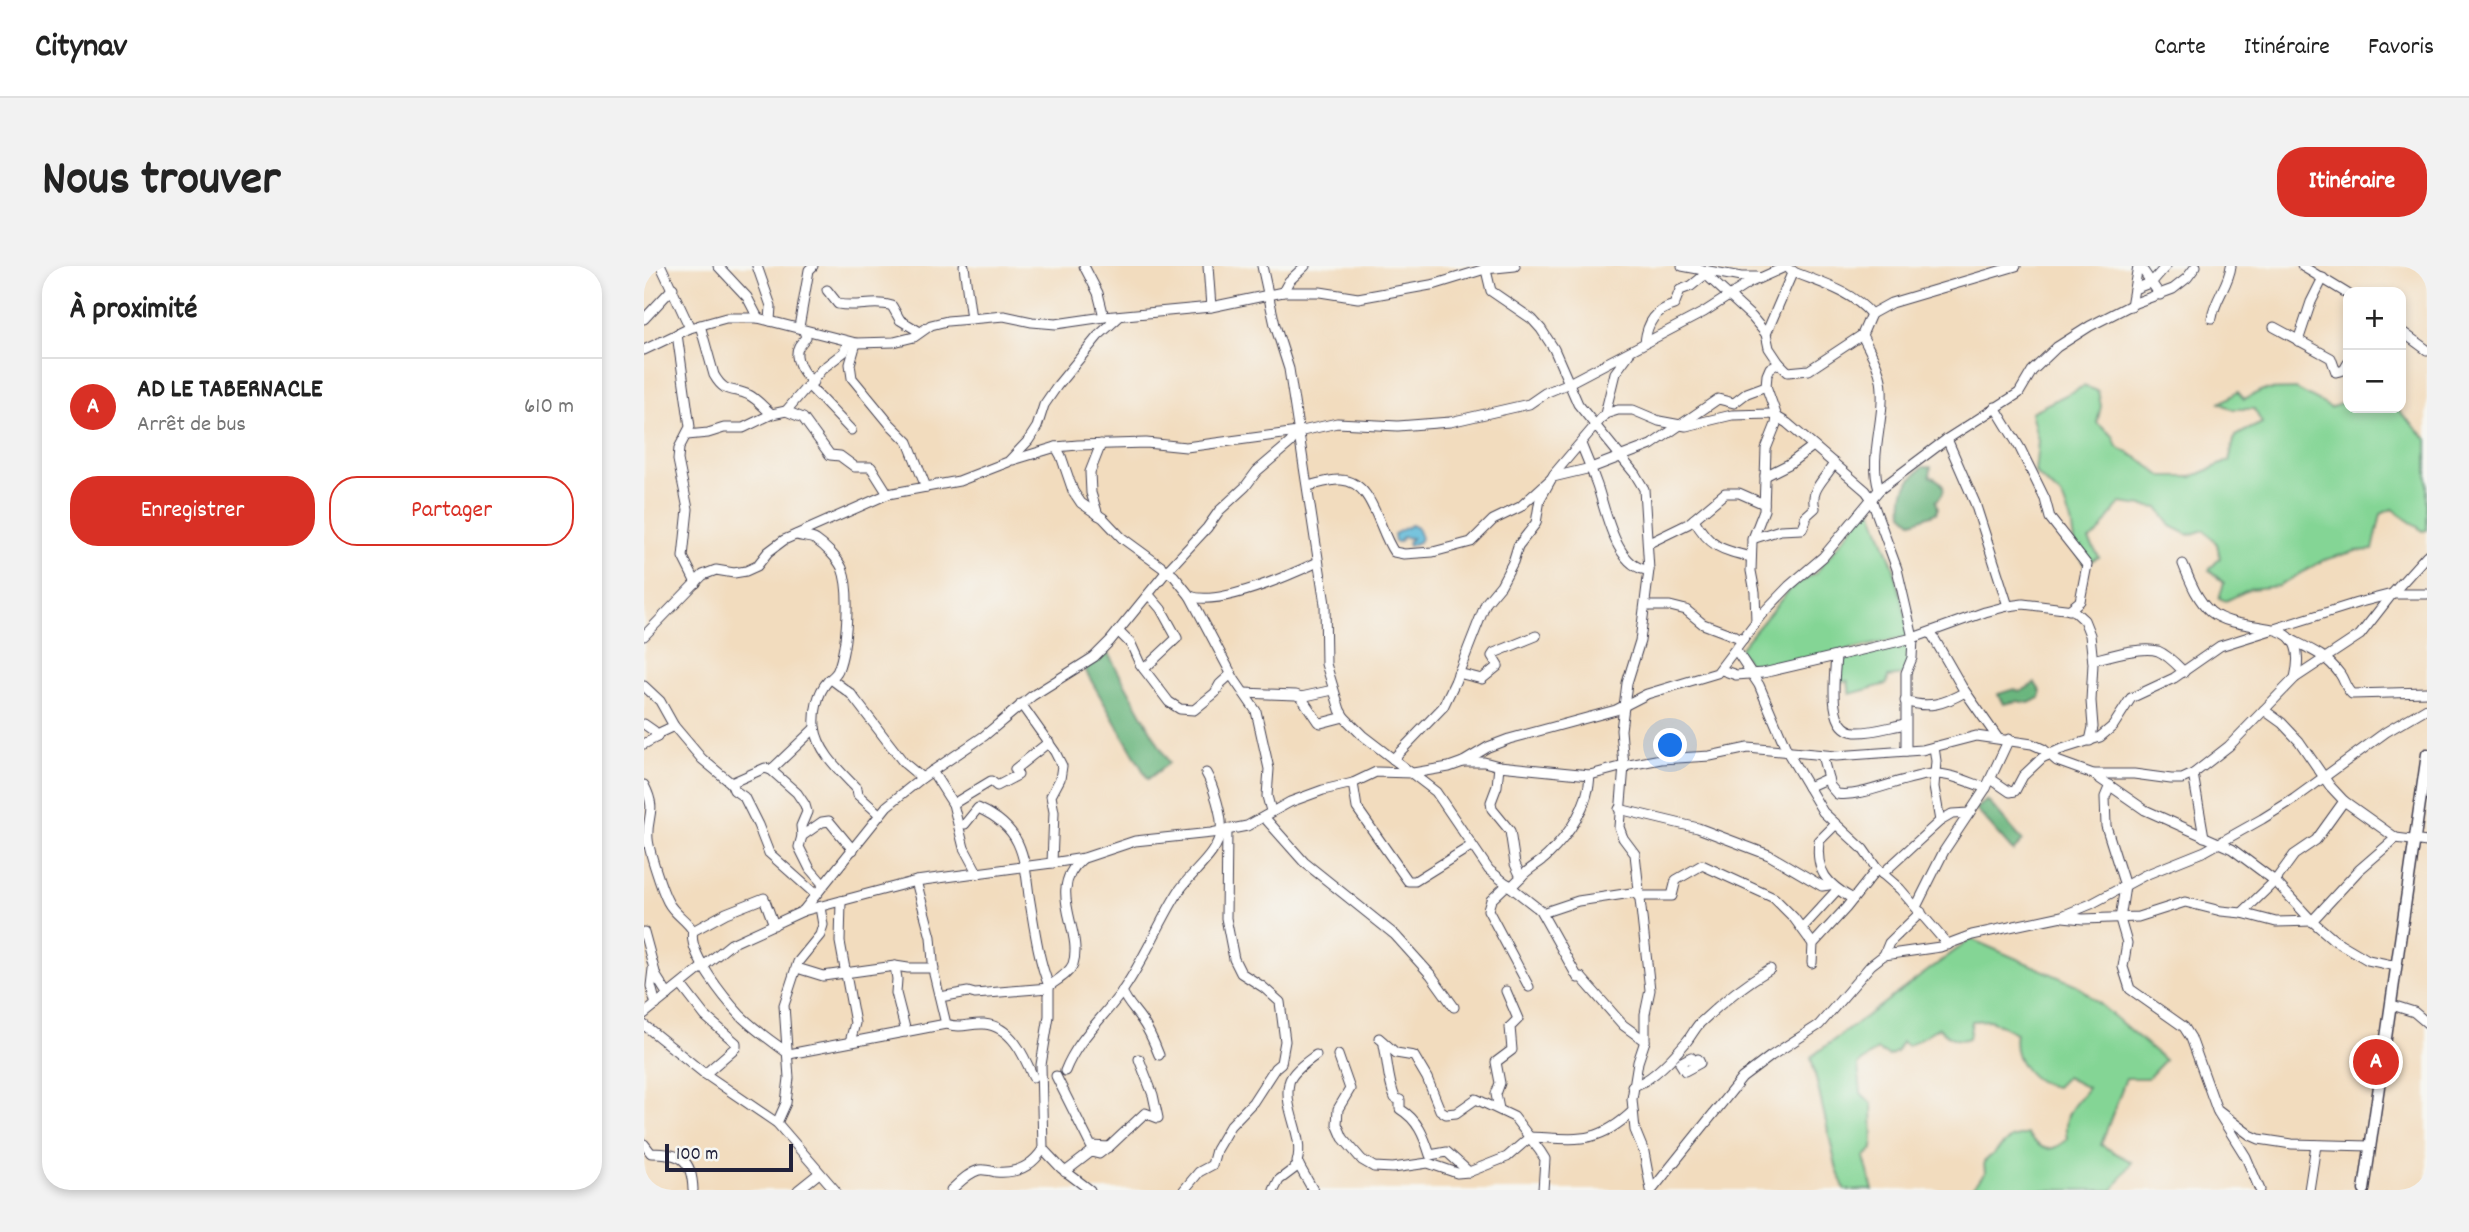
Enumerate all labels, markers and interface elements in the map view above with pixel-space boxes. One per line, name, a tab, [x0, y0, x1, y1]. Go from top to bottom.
text: Citynav	[35, 25, 127, 72]
text: Carte	[2154, 31, 2206, 65]
text: Itinéraire	[2244, 31, 2330, 65]
text: Favoris	[2368, 31, 2434, 65]
text: Nous trouver	[42, 147, 280, 217]
button: Itinéraire	[2277, 147, 2427, 217]
map controls	[2343, 287, 2406, 413]
button: +	[2343, 287, 2406, 350]
text: À proximité	[70, 290, 197, 333]
button: −	[2343, 350, 2406, 413]
text: AD LE TABERNACLE	[137, 372, 323, 409]
text: A	[87, 391, 99, 424]
text: 610 m	[524, 391, 574, 424]
text: Arrêt de bus	[137, 409, 246, 442]
button: Enregistrer	[70, 476, 315, 546]
button: Partager	[329, 476, 574, 546]
your location	[1653, 728, 1687, 762]
pin: A	[2353, 1036, 2399, 1088]
scale bar	[665, 1141, 793, 1173]
text: 100 m	[676, 1142, 718, 1169]

